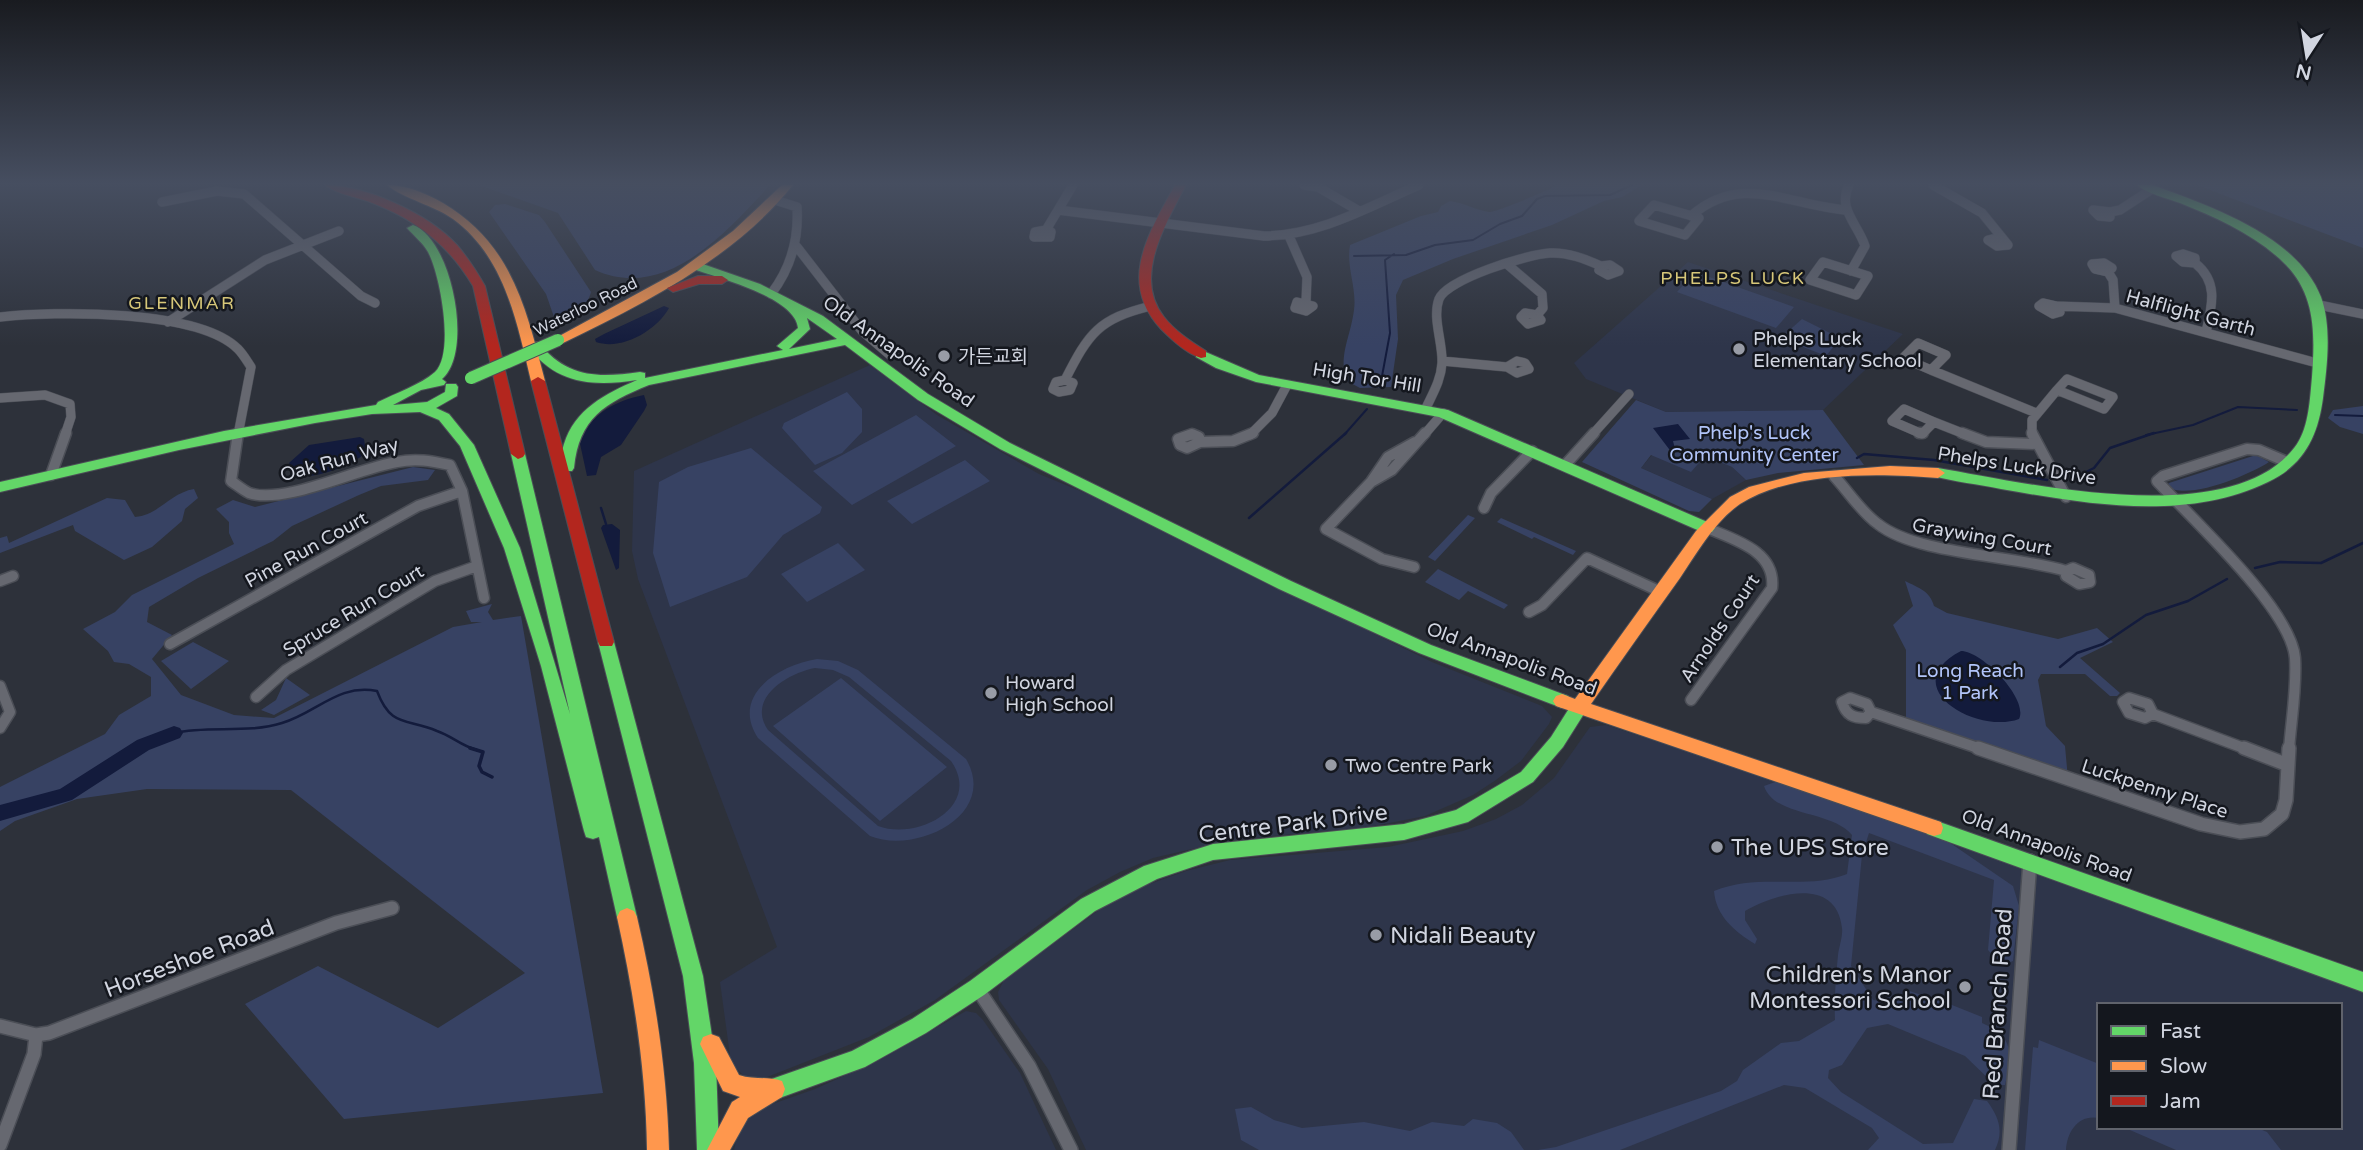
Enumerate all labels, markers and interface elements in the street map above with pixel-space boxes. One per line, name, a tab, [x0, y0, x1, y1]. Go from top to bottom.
north arrow	[2272, 21, 2342, 91]
text: N	[2294, 59, 2313, 84]
district label: PHELPS LUCK	[1660, 267, 1806, 289]
street label: Waterloo Road	[530, 273, 641, 341]
street label: Halflight Garth	[2124, 285, 2258, 341]
street label: Old Annapolis Road	[819, 291, 978, 412]
district label: GLENMAR	[128, 292, 236, 314]
place label: Phelps Luck Elementary School	[1753, 328, 1922, 372]
marker: Phelps Luck Elementary School	[1731, 341, 1747, 357]
place label: 가든교회	[958, 346, 1028, 368]
marker: 가든교회	[936, 348, 952, 364]
street label: High Tor Hill	[1311, 359, 1423, 397]
park label: Phelp's Luck Community Center	[1669, 422, 1840, 466]
street label: Oak Run Way	[277, 434, 401, 486]
street label: Phelps Luck Drive	[1936, 443, 2098, 489]
street label: Pine Run Court	[241, 507, 372, 593]
street label: Graywing Court	[1910, 514, 2053, 560]
street label: Spruce Run Court	[279, 560, 428, 662]
street label: Arnolds Court	[1676, 570, 1764, 687]
street label: Old Annapolis Road	[1424, 618, 1600, 700]
park label: Long Reach 1 Park	[1916, 660, 2024, 704]
place label: Howard High School	[1005, 672, 1114, 716]
marker: Howard High School	[983, 685, 999, 701]
place label: Two Centre Park	[1345, 755, 1492, 777]
street label: Luckpenny Place	[2079, 755, 2231, 823]
marker: Two Centre Park	[1323, 757, 1339, 773]
street label: Centre Park Drive	[1197, 798, 1389, 849]
street label: Old Annapolis Road	[1959, 805, 2135, 887]
place label: The UPS Store	[1731, 834, 1889, 862]
marker: The UPS Store	[1709, 839, 1725, 855]
street label: Red Branch Road	[1977, 908, 2019, 1101]
street label: Horseshoe Road	[100, 914, 278, 1004]
place label: Nidali Beauty	[1390, 922, 1536, 950]
marker: Nidali Beauty	[1368, 927, 1384, 943]
place label: Children's Manor Montessori School	[1749, 961, 1951, 1015]
marker: Children's Manor Montessori School	[1957, 979, 1973, 995]
legend	[2097, 1003, 2342, 1129]
text: Fast	[2160, 1019, 2201, 1044]
text: Slow	[2160, 1054, 2208, 1079]
text: Jam	[2160, 1089, 2201, 1114]

